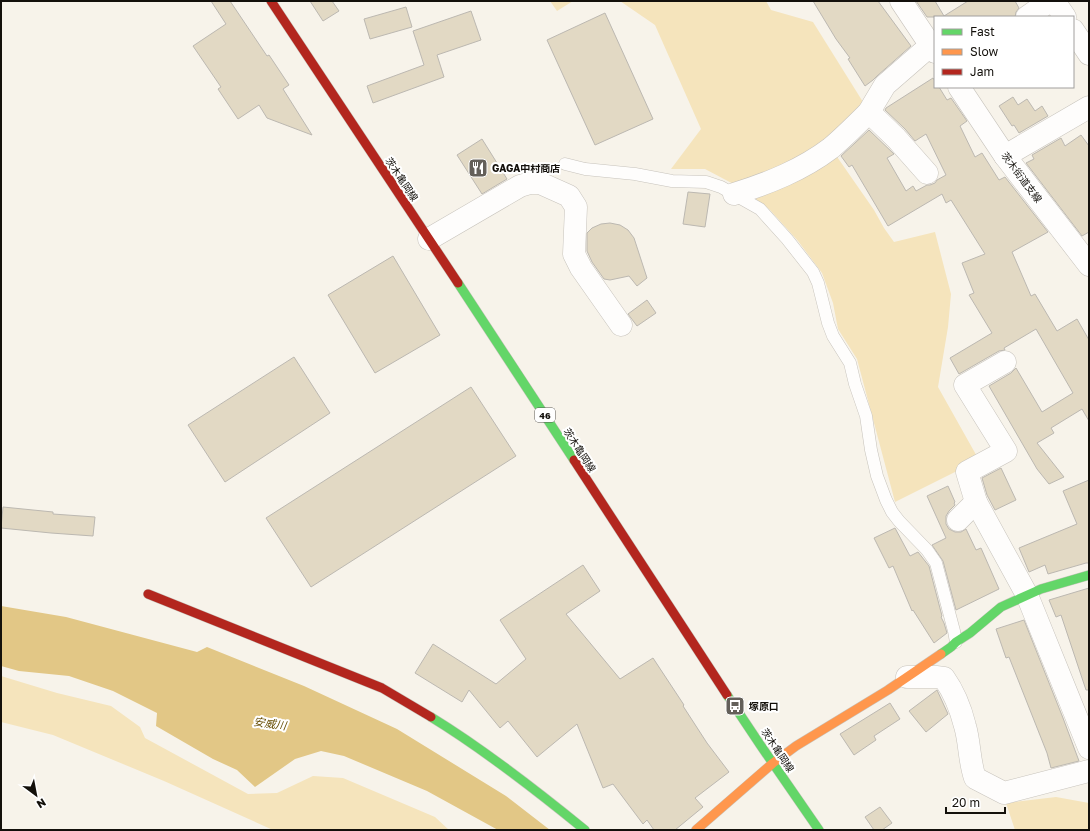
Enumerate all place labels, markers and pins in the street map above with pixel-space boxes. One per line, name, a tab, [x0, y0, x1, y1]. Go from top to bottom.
restaurant icon: GAGA中村商店	[467, 157, 489, 179]
place label: GAGA中村商店	[492, 162, 560, 174]
bus stop icon: 塚原口	[724, 695, 746, 717]
place label: 塚原口	[748, 700, 779, 712]

